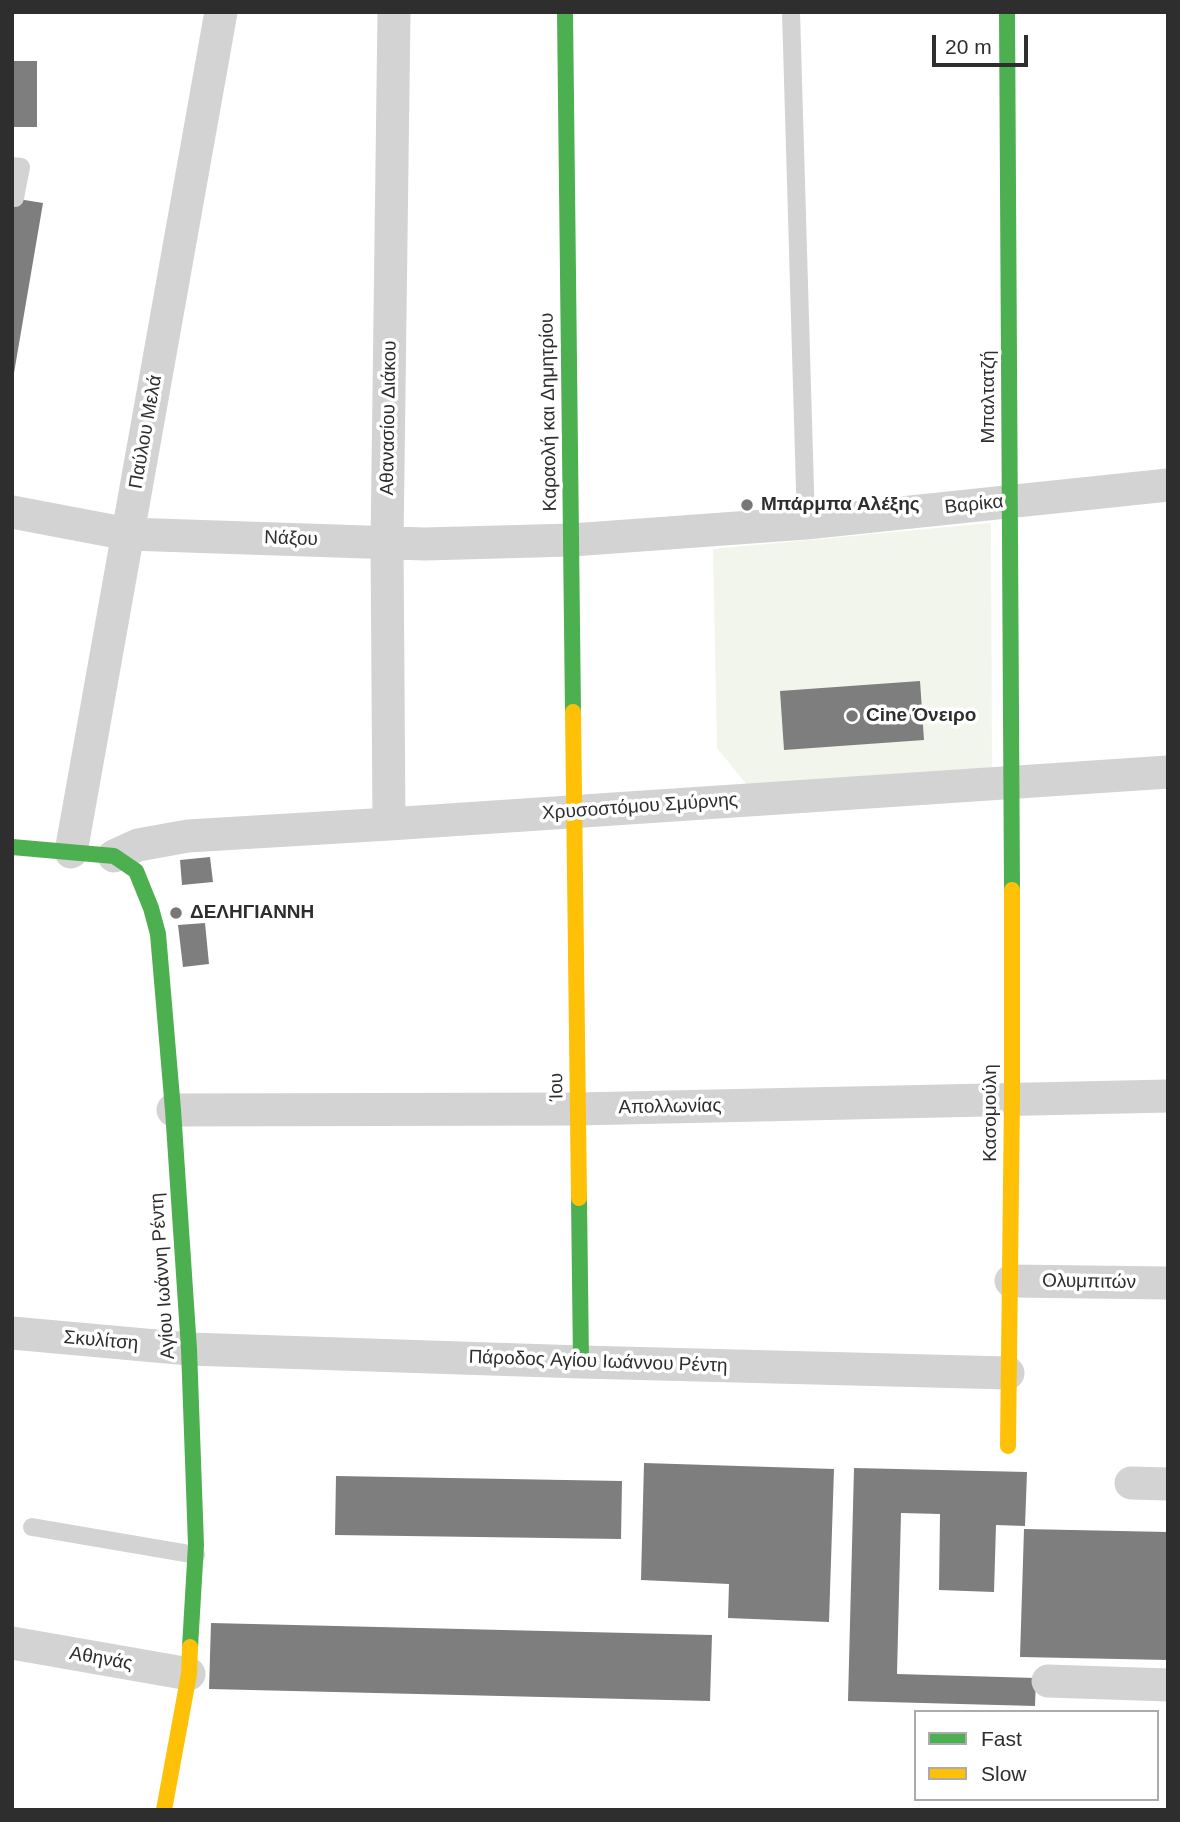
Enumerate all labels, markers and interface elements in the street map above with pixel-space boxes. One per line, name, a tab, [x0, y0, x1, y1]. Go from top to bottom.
scale bar	[935, 21, 1031, 65]
text: 20 m	[945, 35, 992, 58]
street label: Καραολή και Δημητρίου	[536, 312, 562, 512]
street label: Αθανασίου Διάκου	[376, 340, 402, 496]
street label: Μπαλτατζή	[978, 350, 1000, 444]
street label: Παύλου Μελά	[125, 373, 167, 491]
street label: Βαρίκα	[944, 491, 1004, 519]
place label: Μπάρμπα Αλέξης	[761, 494, 920, 516]
marker: Μπάρμπα Αλέξης	[739, 497, 755, 513]
street label: Νάξου	[264, 527, 318, 551]
place label: Cine Όνειρο	[866, 705, 976, 727]
marker: Cine Όνειρο	[844, 708, 860, 724]
street label: Χρυσοστόμου Σμύρνης	[541, 789, 739, 825]
place label: ΔΕΛΗΓΙΑΝΝΗ	[190, 902, 314, 924]
marker: ΔΕΛΗΓΙΑΝΝΗ	[168, 905, 184, 921]
street label: Κασομούλη	[980, 1064, 1002, 1162]
street label: Ίου	[545, 1073, 569, 1101]
street label: Απολλωνίας	[618, 1095, 722, 1119]
street label: Αγίου Ιωάννη Ρέντη	[146, 1192, 180, 1360]
street label: Ολυμπιτών	[1042, 1270, 1136, 1294]
street label: Σκυλίτση	[63, 1326, 139, 1356]
street label: Πάροδος Αγίου Ιωάννου Ρέντη	[468, 1346, 728, 1378]
street label: Αθηνάς	[68, 1642, 134, 1676]
legend	[914, 1710, 1159, 1801]
text: Fast	[981, 1727, 1022, 1750]
text: Slow	[981, 1762, 1027, 1785]

